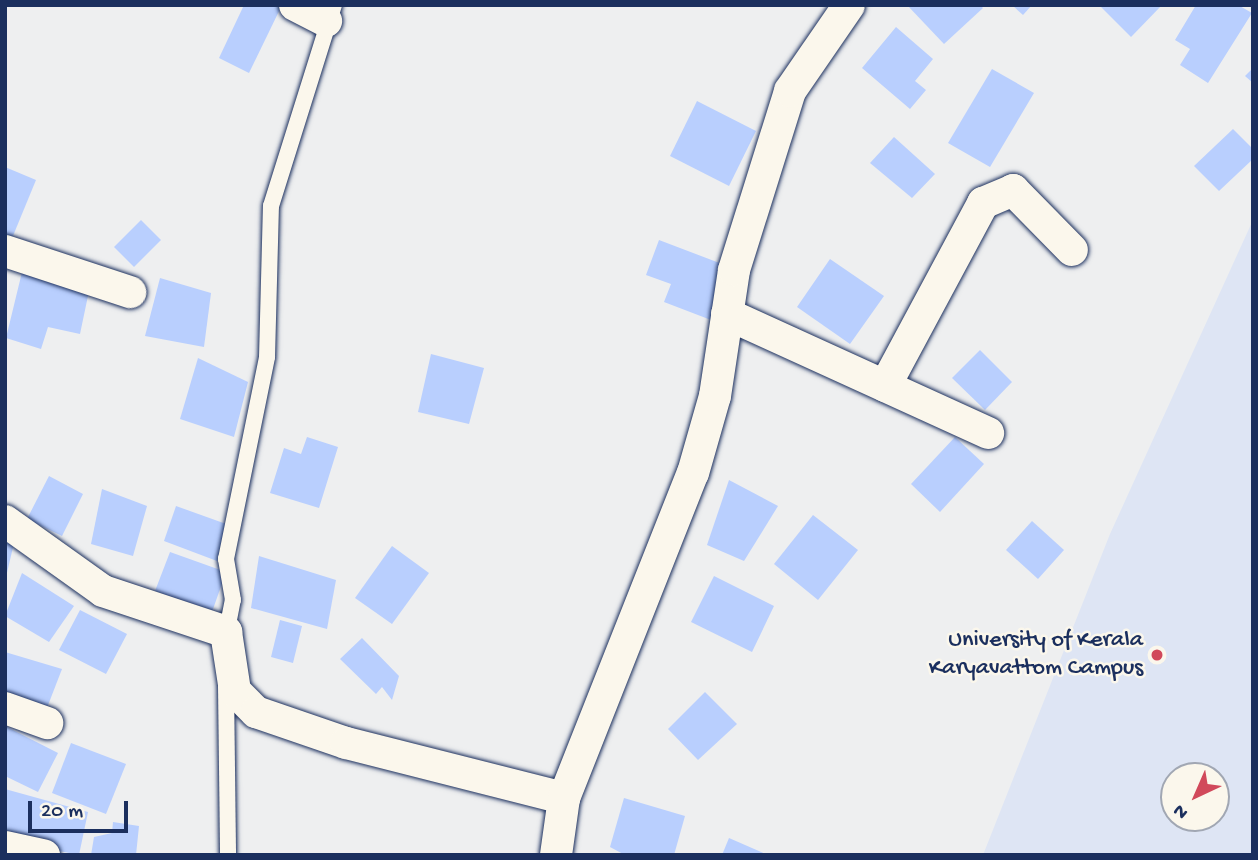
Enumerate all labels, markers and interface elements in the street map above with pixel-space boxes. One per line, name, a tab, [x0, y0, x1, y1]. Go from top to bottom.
place label: University of Kerala Karyavattom Campus	[929, 627, 1143, 683]
marker: University of Kerala Karyavattom Campus	[1149, 647, 1165, 663]
north arrow	[1160, 762, 1230, 832]
scale bar	[32, 786, 131, 830]
text: N	[1169, 798, 1194, 824]
text: 20 m	[41, 800, 83, 825]

